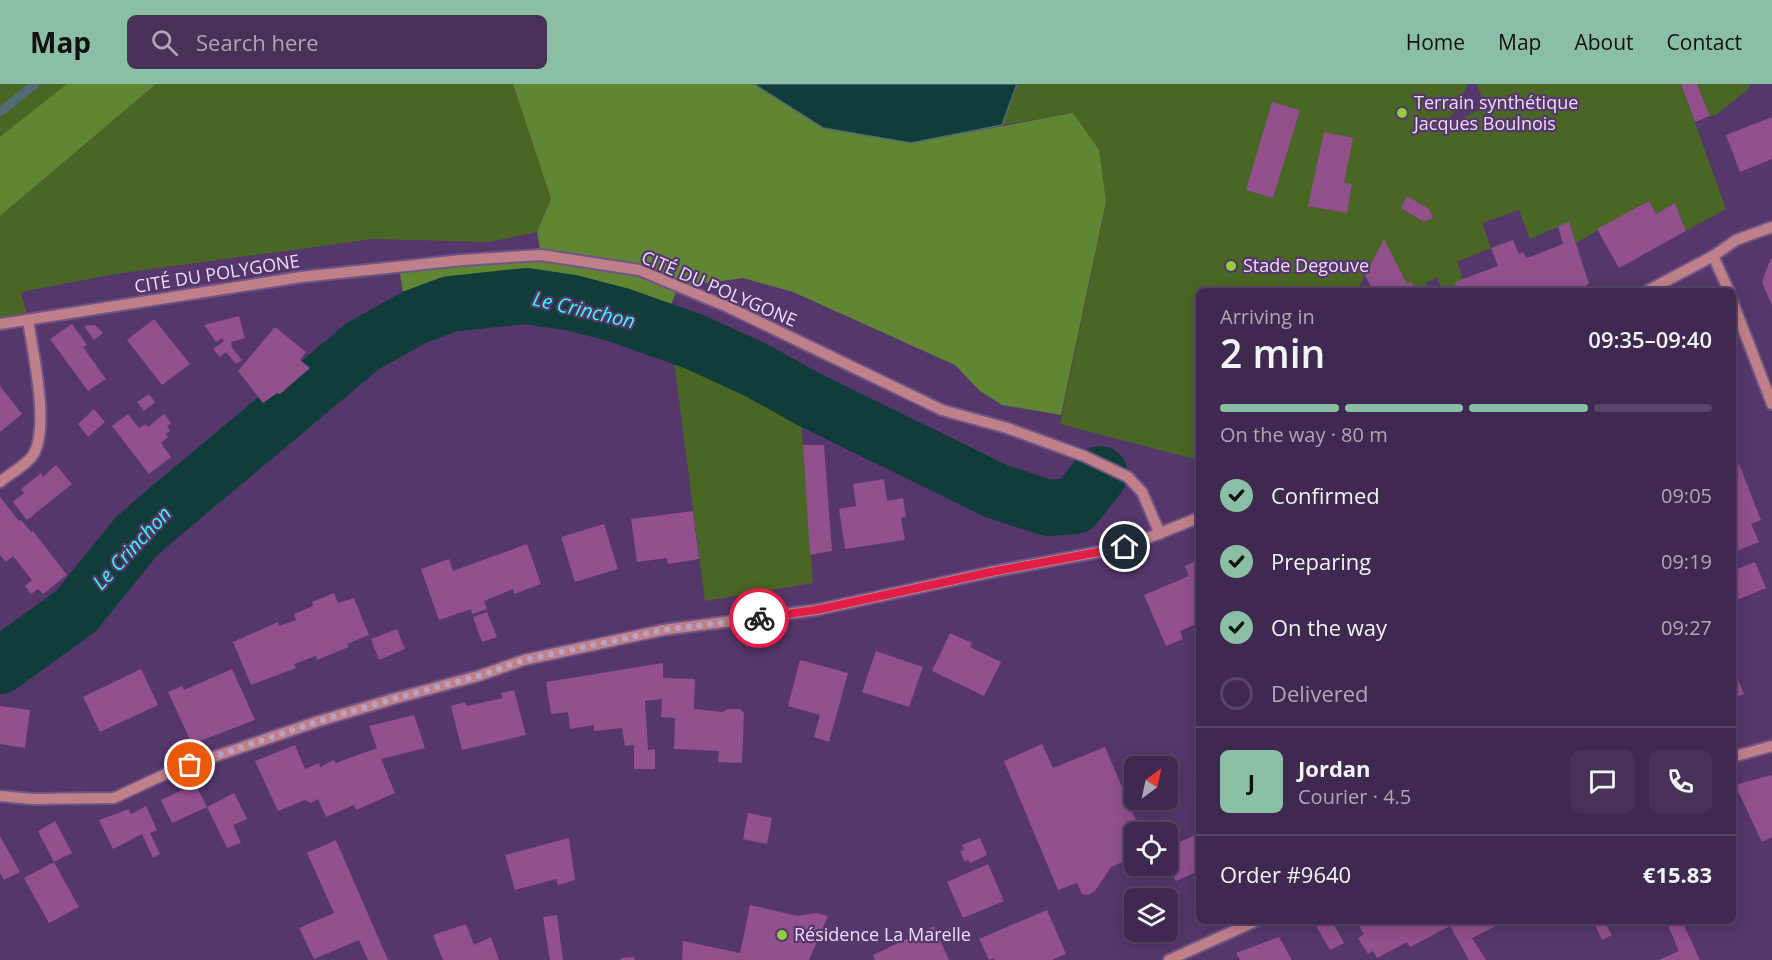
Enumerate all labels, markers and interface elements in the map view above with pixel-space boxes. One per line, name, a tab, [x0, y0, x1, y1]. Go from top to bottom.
search box	[127, 15, 547, 69]
text: Map	[30, 23, 91, 61]
icon: search	[148, 26, 181, 59]
text: Search here	[196, 27, 319, 57]
text: Home	[1406, 28, 1465, 56]
text: Map	[1498, 28, 1541, 56]
text: About	[1574, 28, 1634, 56]
text: Contact	[1667, 28, 1742, 56]
place label: Terrain synthétique Jacques Boulnois	[1412, 90, 1578, 135]
marker: Terrain synthétique Jacques Boulnois	[1395, 106, 1409, 120]
street label: CITÉ DU POLYGONE	[638, 244, 801, 332]
street label: CITÉ DU POLYGONE	[133, 248, 301, 298]
place label: Stade Degouve	[1243, 253, 1369, 277]
marker: Stade Degouve	[1224, 259, 1238, 273]
water label: Le Crinchon	[530, 285, 638, 334]
text: Arriving in	[1220, 303, 1315, 330]
text: 09:35–09:40	[1588, 324, 1712, 354]
text: 2 min	[1220, 326, 1325, 379]
text: On the way · 80 m	[1220, 421, 1388, 448]
icon: check	[1220, 479, 1253, 512]
text: Confirmed	[1271, 480, 1380, 510]
text: 09:05	[1661, 482, 1712, 509]
water label: Le Crinchon	[86, 500, 177, 595]
pin	[1099, 521, 1150, 572]
icon: home	[1108, 530, 1141, 563]
icon: check	[1220, 545, 1253, 578]
text: Preparing	[1271, 546, 1371, 576]
text: 09:19	[1661, 548, 1712, 575]
courier	[729, 588, 789, 648]
icon: bike	[743, 602, 776, 635]
icon: check	[1220, 611, 1253, 644]
text: On the way	[1271, 612, 1387, 642]
text: 09:27	[1661, 614, 1712, 641]
text: Delivered	[1271, 678, 1369, 708]
pin	[164, 739, 215, 790]
icon: bag	[173, 748, 206, 781]
button: chat	[1571, 750, 1634, 813]
button: phone	[1649, 750, 1712, 813]
text: Jordan	[1298, 753, 1371, 783]
north arrow	[1124, 756, 1178, 810]
map controls	[1124, 756, 1178, 942]
text: J	[1248, 766, 1255, 796]
text: Courier · 4.5	[1298, 783, 1411, 810]
button: locate	[1124, 822, 1178, 876]
text: Order #9640	[1220, 859, 1351, 889]
text: €15.83	[1643, 859, 1712, 889]
button: layers	[1124, 888, 1178, 942]
place label: Résidence La Marelle	[794, 922, 971, 946]
marker: Résidence La Marelle	[775, 928, 789, 942]

